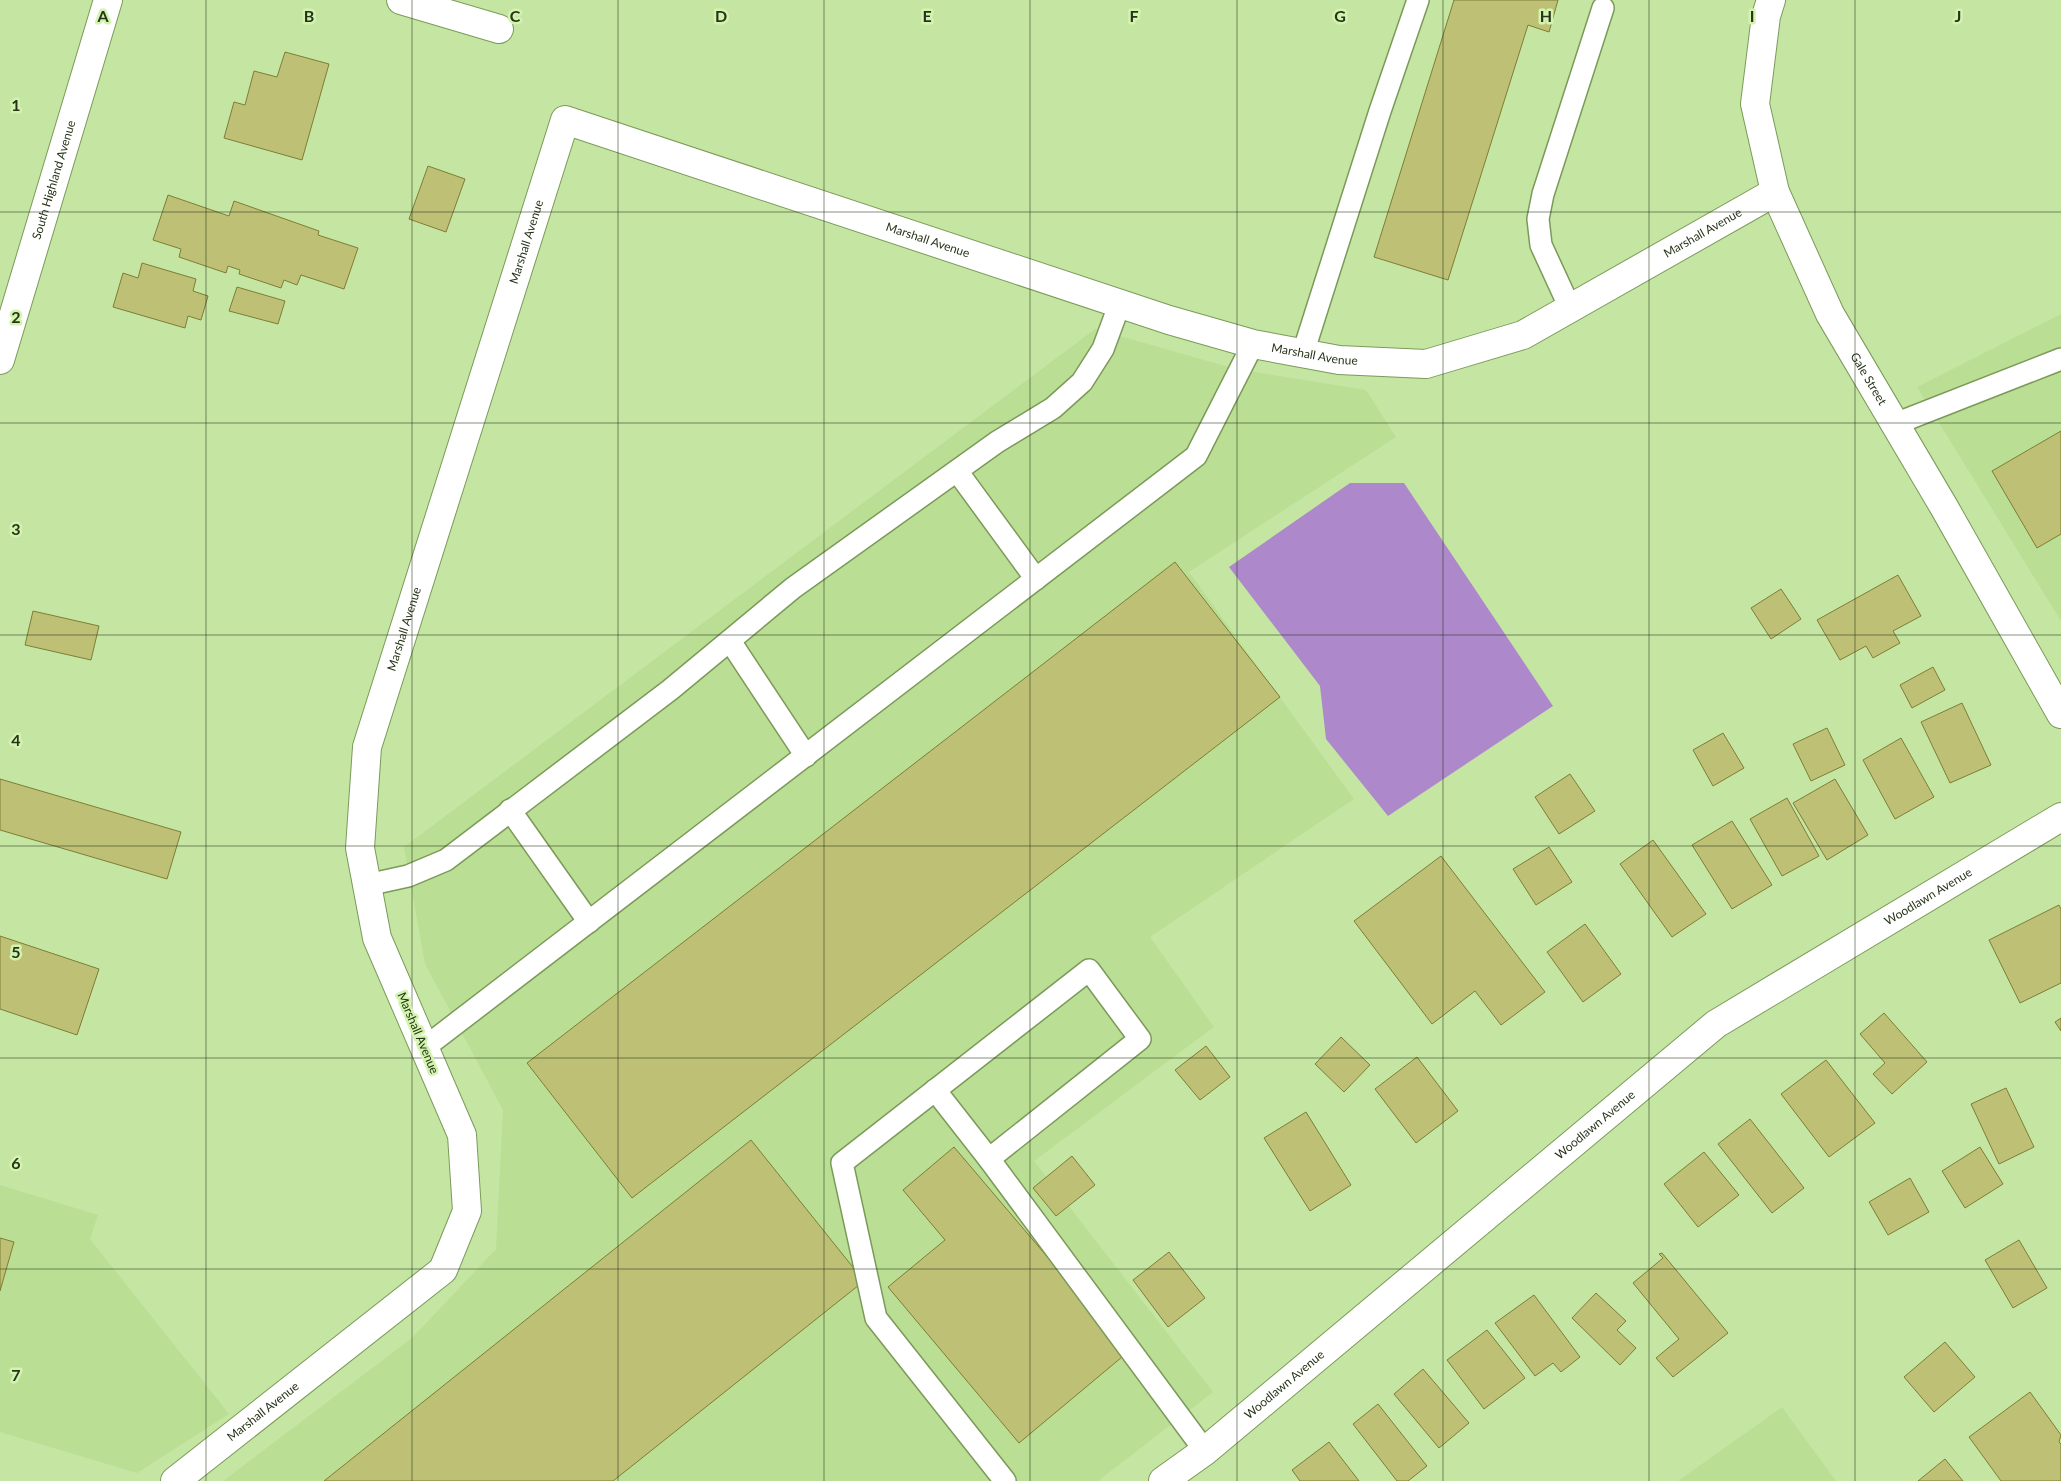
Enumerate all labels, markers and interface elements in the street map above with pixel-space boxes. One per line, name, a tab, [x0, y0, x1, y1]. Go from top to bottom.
text: A	[96, 6, 109, 25]
text: B	[304, 6, 314, 25]
text: C	[510, 6, 521, 25]
text: D	[715, 6, 727, 25]
text: E	[922, 6, 932, 25]
text: F	[1129, 6, 1139, 25]
text: G	[1334, 6, 1346, 25]
text: H	[1540, 6, 1552, 25]
text: I	[1750, 6, 1754, 25]
text: J	[1955, 6, 1961, 25]
text: 1	[11, 95, 21, 114]
street label: South Highland Avenue	[29, 118, 79, 241]
street label: Marshall Avenue	[506, 198, 546, 286]
street label: Marshall Avenue	[1661, 204, 1744, 261]
street label: Marshall Avenue	[884, 219, 972, 260]
text: 2	[11, 307, 21, 326]
street label: Marshall Avenue	[1270, 340, 1358, 368]
street label: Gale Street	[1847, 350, 1891, 408]
text: 3	[11, 519, 21, 538]
street label: Marshall Avenue	[383, 585, 424, 673]
text: 4	[11, 730, 21, 749]
street label: Woodlawn Avenue	[1881, 864, 1974, 928]
text: 5	[11, 942, 21, 961]
street label: Marshall Avenue	[395, 990, 442, 1076]
street label: Woodlawn Avenue	[1552, 1087, 1638, 1162]
text: 6	[11, 1153, 21, 1172]
street label: Woodlawn Avenue	[1241, 1347, 1327, 1422]
text: 7	[11, 1365, 21, 1384]
street label: Marshall Avenue	[224, 1378, 302, 1444]

